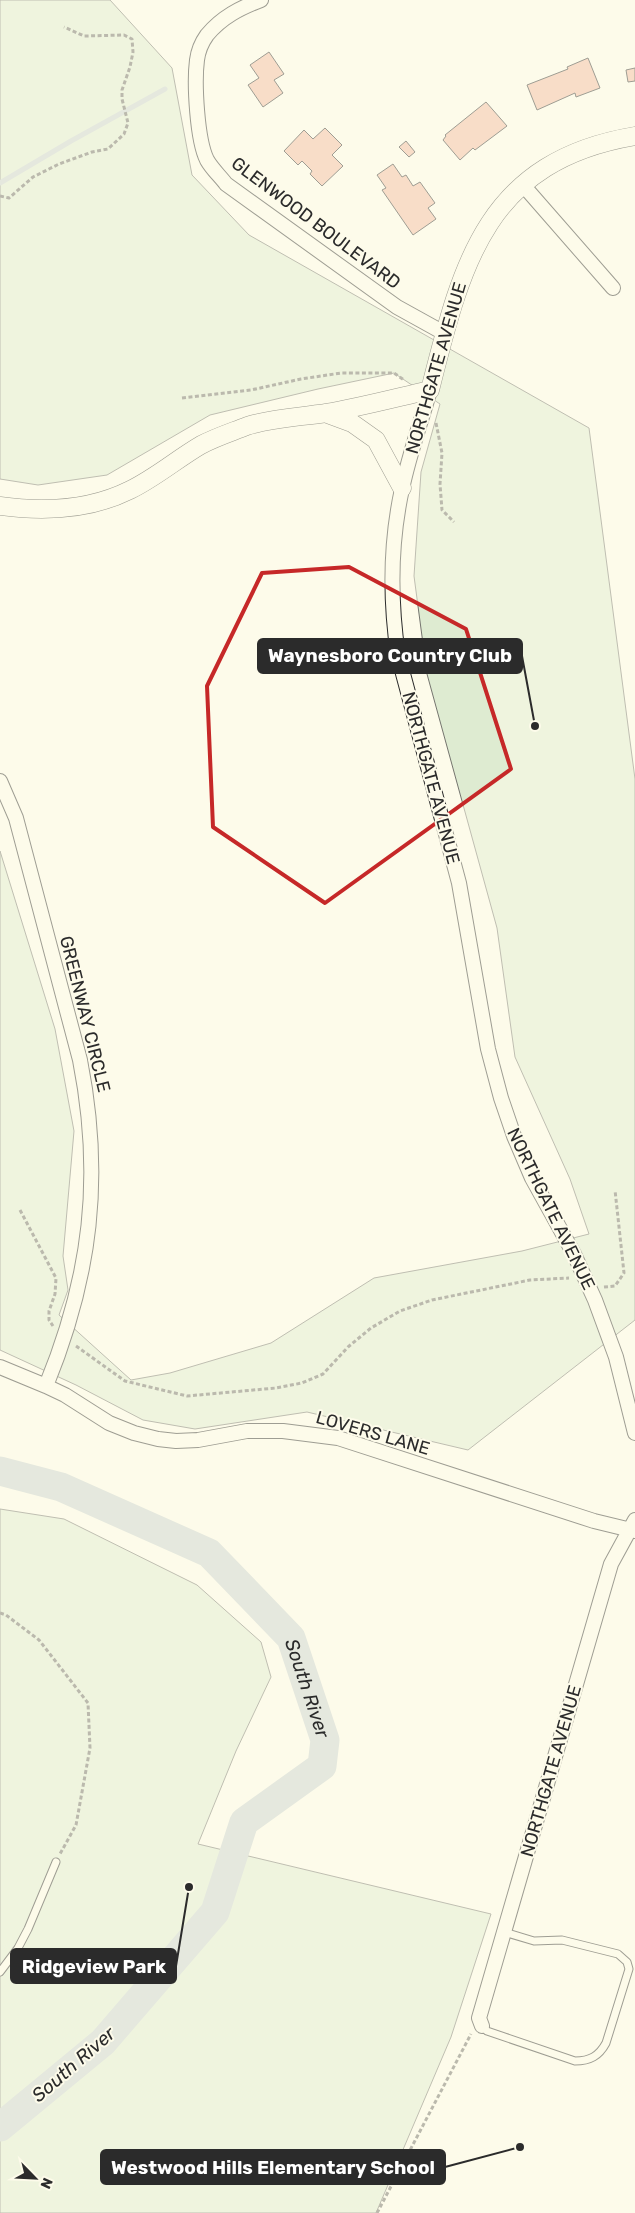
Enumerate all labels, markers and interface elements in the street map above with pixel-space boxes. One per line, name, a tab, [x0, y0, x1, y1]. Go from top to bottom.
street label: GLENWOOD BOULEVARD	[227, 152, 405, 294]
street label: NORTHGATE AVENUE	[401, 280, 471, 456]
callout: Waynesboro Country Club	[258, 639, 522, 673]
text: Waynesboro Country Club	[268, 644, 512, 667]
street label: NORTHGATE AVENUE	[397, 689, 465, 867]
street label: GREENWAY CIRCLE	[55, 934, 115, 1094]
street label: NORTHGATE AVENUE	[502, 1124, 600, 1294]
street label: LOVERS LANE	[313, 1406, 433, 1460]
water label: South River	[280, 1636, 335, 1741]
street label: NORTHGATE AVENUE	[516, 1683, 586, 1859]
callout: Ridgeview Park	[11, 1949, 176, 1983]
text: Ridgeview Park	[22, 1955, 166, 1978]
water label: South River	[27, 2021, 120, 2107]
callout: Westwood Hills Elementary School	[101, 2150, 445, 2184]
north arrow	[10, 2153, 60, 2203]
text: Westwood Hills Elementary School	[111, 2156, 435, 2179]
text: N	[37, 2175, 56, 2191]

